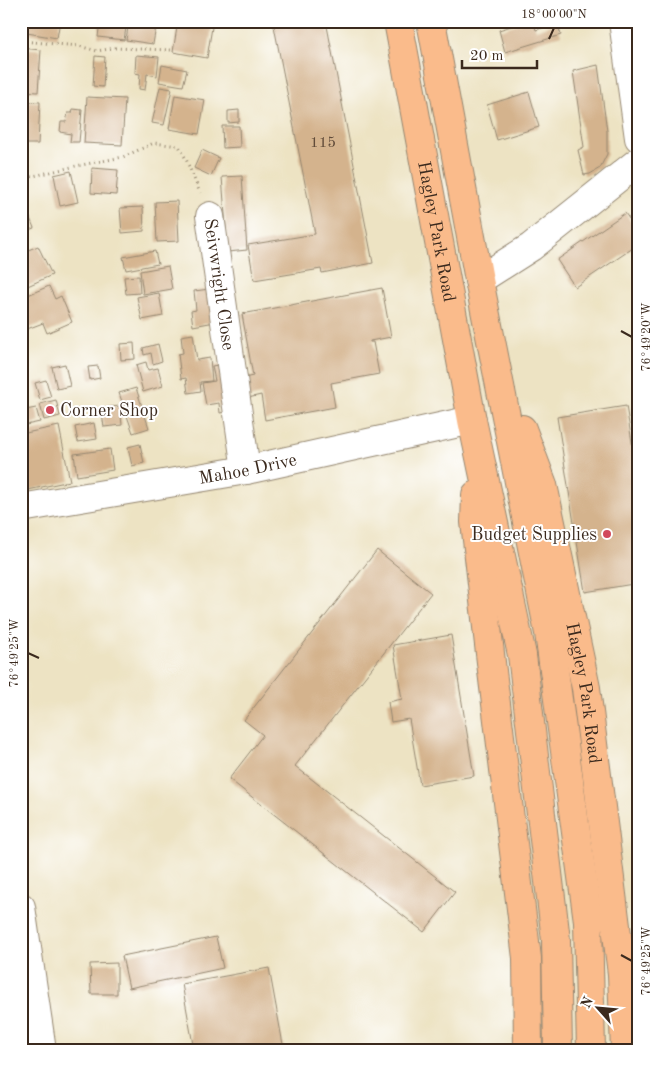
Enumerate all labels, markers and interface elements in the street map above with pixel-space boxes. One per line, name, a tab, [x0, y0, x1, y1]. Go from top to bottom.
text: 18°00'00"N	[521, 9, 587, 21]
scale bar	[462, 38, 538, 70]
text: 20 m	[470, 49, 504, 64]
house number: 115	[310, 136, 336, 151]
street label: Hagley Park Road	[414, 160, 458, 303]
street label: Seivwright Close	[200, 217, 237, 352]
text: 76°49'20"W	[641, 302, 653, 372]
place label: Corner Shop	[60, 402, 158, 420]
marker: Corner Shop	[44, 404, 56, 416]
street label: Mahoe Drive	[197, 451, 298, 488]
place label: Budget Supplies	[471, 526, 597, 544]
marker: Budget Supplies	[601, 528, 613, 540]
text: 76°49'25"W	[8, 618, 21, 688]
street label: Hagley Park Road	[562, 621, 603, 765]
text: 76°49'25"W	[640, 926, 653, 996]
north arrow	[572, 984, 622, 1034]
text: N	[579, 994, 596, 1010]

